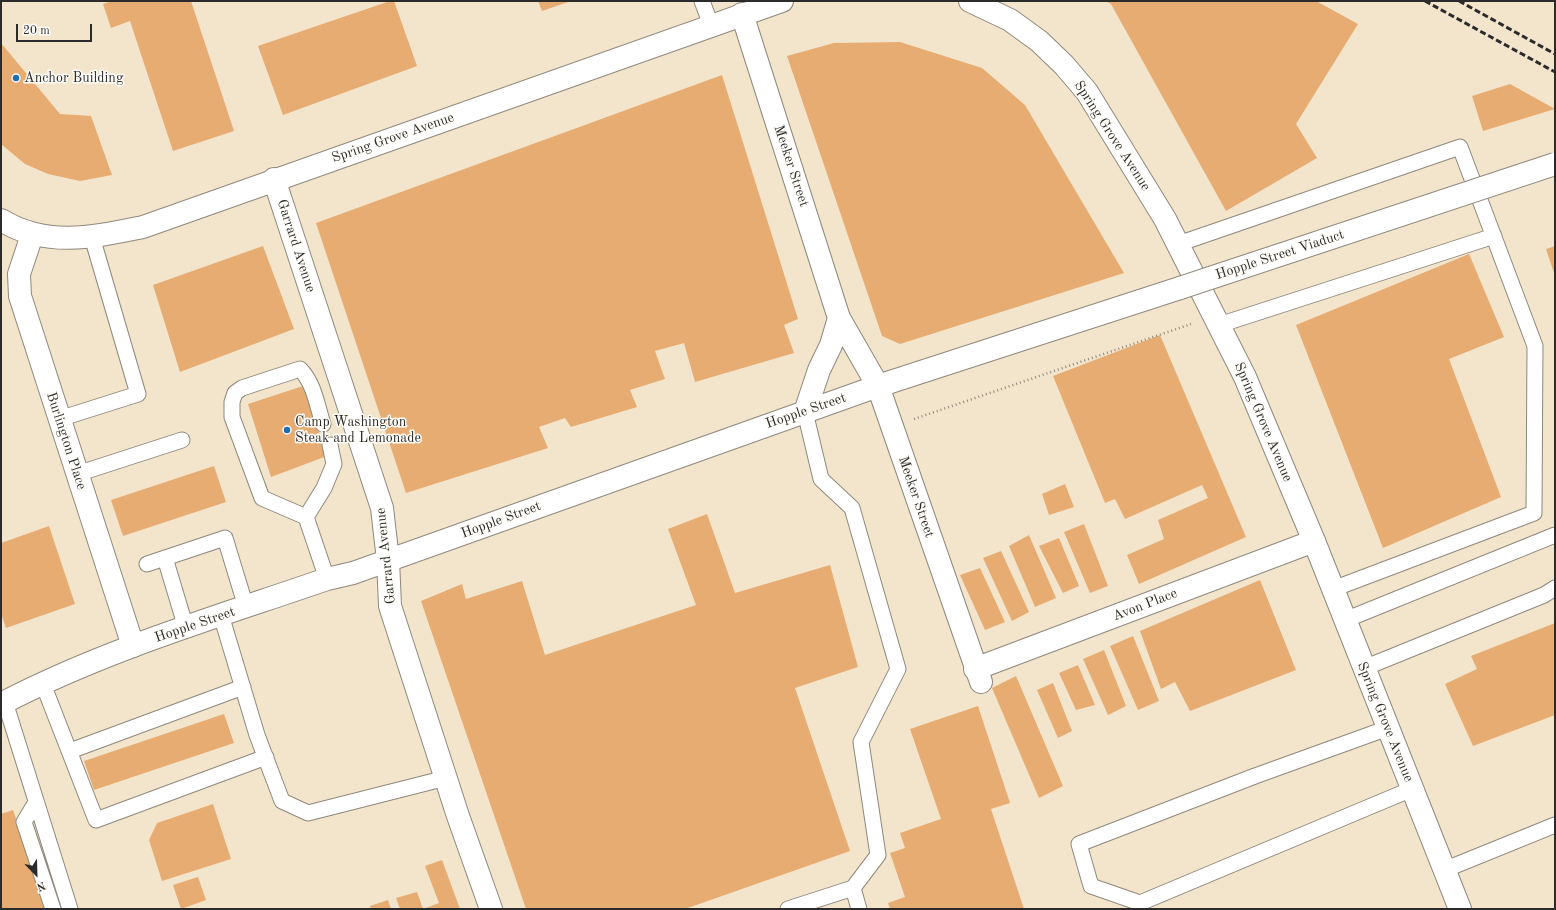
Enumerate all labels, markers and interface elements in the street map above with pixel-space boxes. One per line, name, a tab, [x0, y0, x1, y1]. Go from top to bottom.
scale bar	[18, 16, 94, 42]
text: 20 m	[23, 25, 50, 37]
place label: Anchor Building	[24, 70, 123, 86]
marker: Anchor Building	[11, 73, 21, 83]
street label: Spring Grove Avenue	[1070, 78, 1154, 194]
street label: Spring Grove Avenue	[330, 109, 456, 167]
street label: Meeker Street	[770, 123, 812, 209]
street label: Garrard Avenue	[273, 197, 319, 295]
street label: Hopple Street Viaduct	[1214, 226, 1346, 284]
street label: Spring Grove Avenue	[1230, 360, 1296, 484]
street label: Hopple Street	[764, 389, 848, 433]
street label: Burlington Place	[42, 390, 90, 492]
place label: Camp Washington Steak and Lemonade	[295, 414, 421, 446]
marker: Camp Washington Steak and Lemonade	[282, 425, 292, 435]
street label: Meeker Street	[894, 454, 938, 540]
street label: Hopple Street	[459, 498, 543, 542]
street label: Garrard Avenue	[373, 507, 399, 605]
street label: Avon Place	[1110, 585, 1180, 625]
street label: Hopple Street	[153, 603, 237, 647]
street label: Spring Grove Avenue	[1353, 659, 1417, 785]
north arrow	[16, 854, 56, 894]
text: N	[35, 879, 47, 892]

